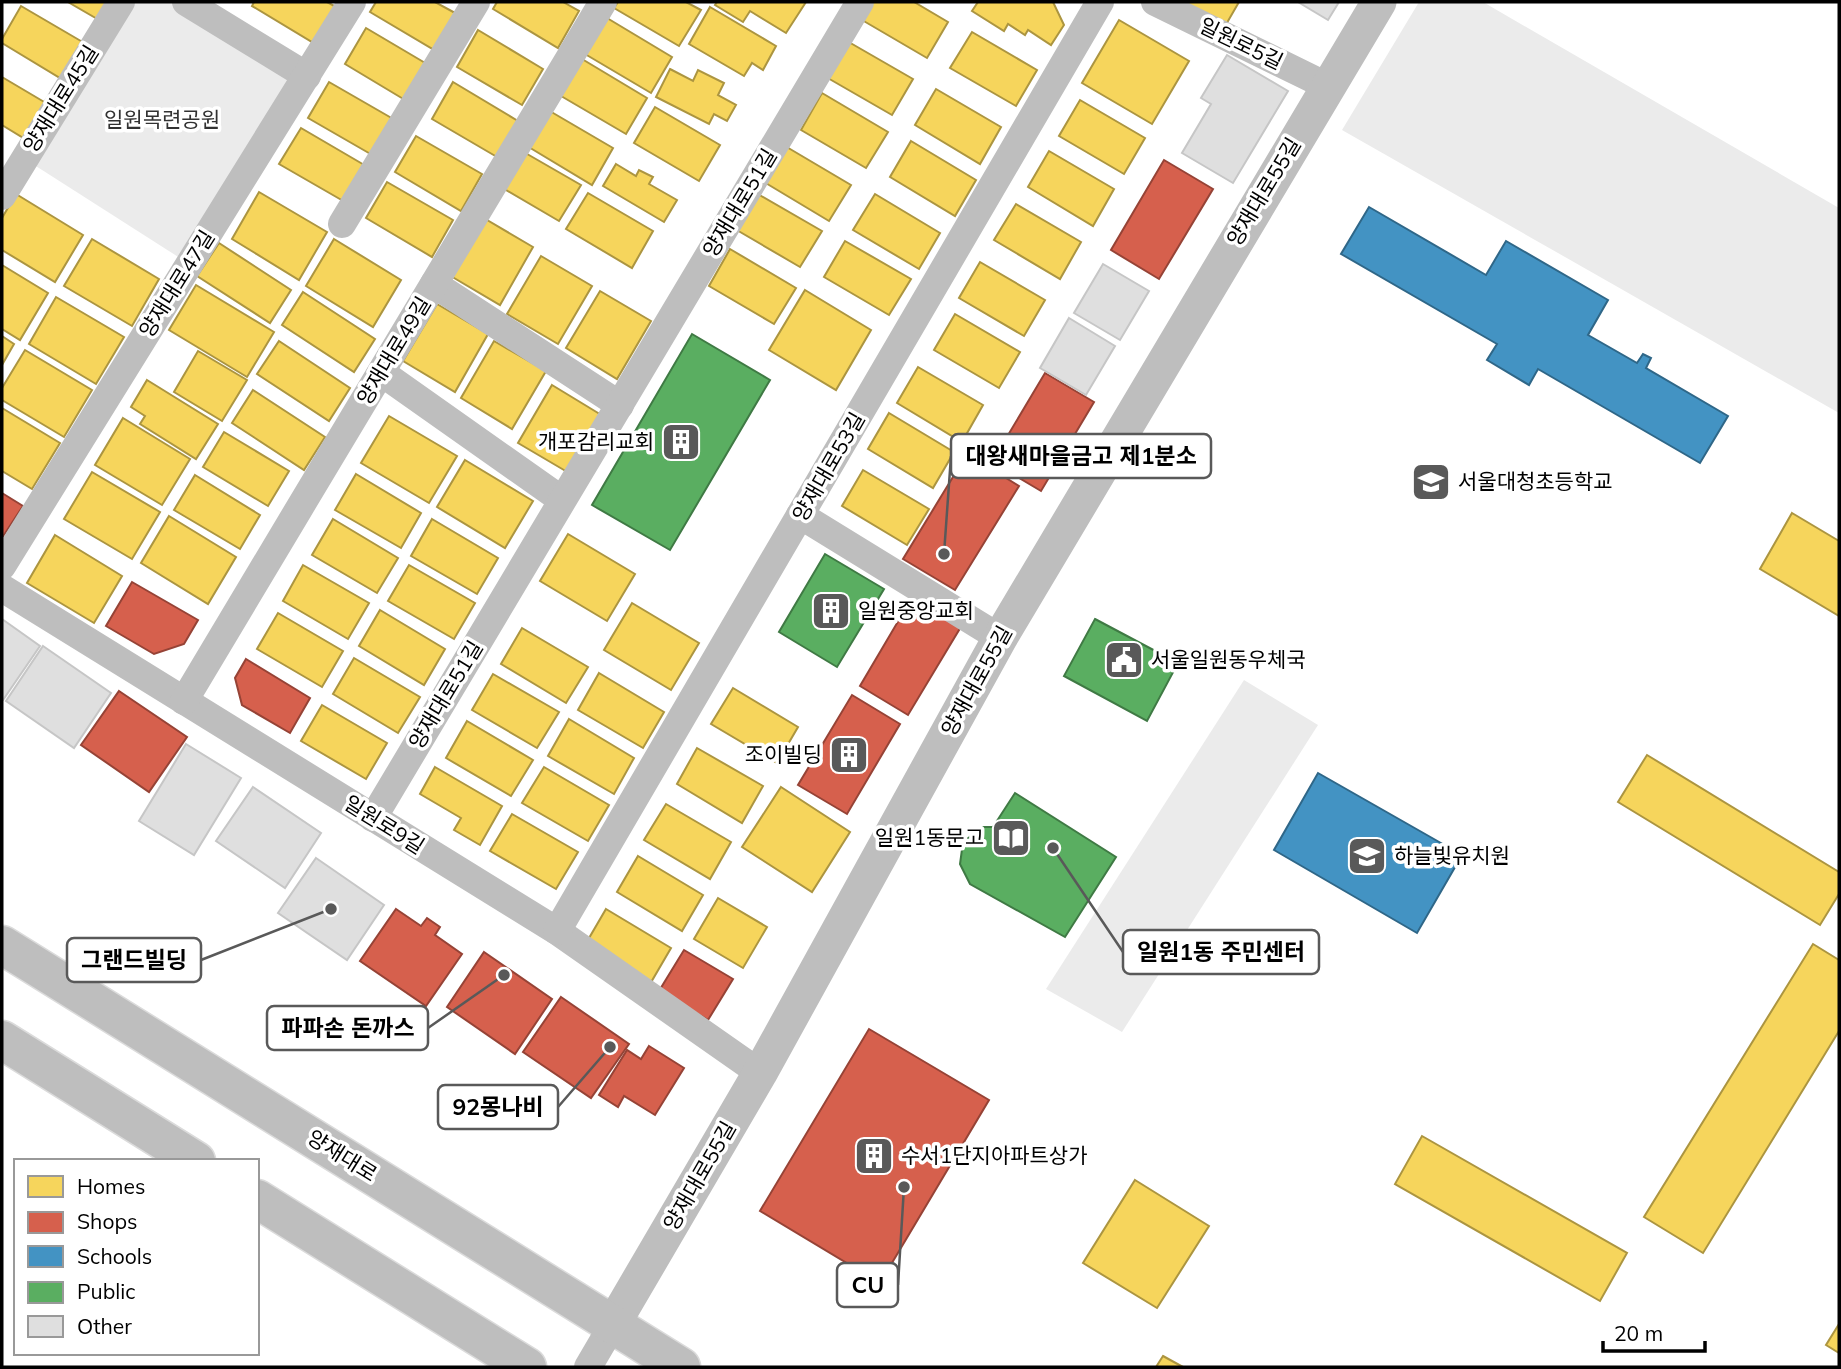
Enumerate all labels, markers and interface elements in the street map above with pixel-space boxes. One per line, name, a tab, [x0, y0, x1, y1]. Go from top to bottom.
street label: 일원로5길	[1195, 12, 1288, 74]
street label: 양재대로45길	[17, 40, 103, 157]
park label: 일원목련공원	[104, 106, 220, 132]
street label: 양재대로55길	[1221, 133, 1306, 250]
street label: 양재대로51길	[697, 144, 782, 261]
street label: 양재대로47길	[133, 225, 219, 342]
street label: 양재대로49길	[351, 292, 436, 409]
street label: 양재대로53길	[786, 407, 870, 526]
building icon: 개포감리교회	[660, 421, 702, 463]
place label: 개포감리교회	[538, 428, 654, 454]
callout: 대왕새마을금고 제1분소	[951, 434, 1211, 478]
text: 대왕새마을금고 제1분소	[965, 441, 1197, 470]
school or university icon: 서울대청초등학교	[1410, 461, 1452, 503]
place label: 서울대청초등학교	[1458, 468, 1613, 494]
building icon: 일원중앙교회	[810, 590, 852, 632]
place label: 일원중앙교회	[858, 597, 974, 623]
street label: 양재대로55길	[935, 621, 1017, 740]
street label: 양재대로51길	[403, 636, 488, 753]
public building icon: 서울일원동우체국	[1103, 639, 1145, 681]
place label: 서울일원동우체국	[1151, 646, 1306, 672]
building icon: 조이빌딩	[828, 734, 870, 776]
place label: 조이빌딩	[745, 741, 822, 767]
street label: 일원로9길	[340, 789, 430, 859]
library icon: 일원1동문고	[990, 817, 1032, 859]
place label: 일원1동문고	[875, 824, 984, 850]
school or university icon: 하늘빛유치원	[1346, 835, 1388, 877]
place label: 하늘빛유치원	[1394, 842, 1510, 868]
callout: 일원1동 주민센터	[1123, 930, 1319, 974]
text: 일원1동 주민센터	[1137, 937, 1305, 966]
callout: 그랜드빌딩	[67, 938, 201, 982]
text: 그랜드빌딩	[81, 945, 187, 974]
callout: 파파손 돈까스	[267, 1006, 428, 1050]
text: 파파손 돈까스	[281, 1013, 415, 1042]
callout: 92몽나비	[438, 1085, 558, 1129]
text: 92몽나비	[452, 1092, 544, 1121]
street label: 양재대로55길	[657, 1116, 741, 1235]
street label: 양재대로	[303, 1124, 382, 1187]
building icon: 수서1단지아파트상가	[853, 1135, 895, 1177]
place label: 수서1단지아파트상가	[901, 1142, 1087, 1168]
legend	[14, 1159, 259, 1355]
text: Homes	[77, 1173, 145, 1199]
text: Shops	[77, 1208, 137, 1234]
text: Schools	[77, 1243, 152, 1269]
callout: CU	[837, 1263, 898, 1307]
text: CU	[852, 1270, 884, 1299]
text: Public	[77, 1278, 136, 1304]
scale bar	[1603, 1310, 1704, 1354]
text: Other	[77, 1313, 132, 1339]
text: 20 m	[1614, 1320, 1663, 1346]

